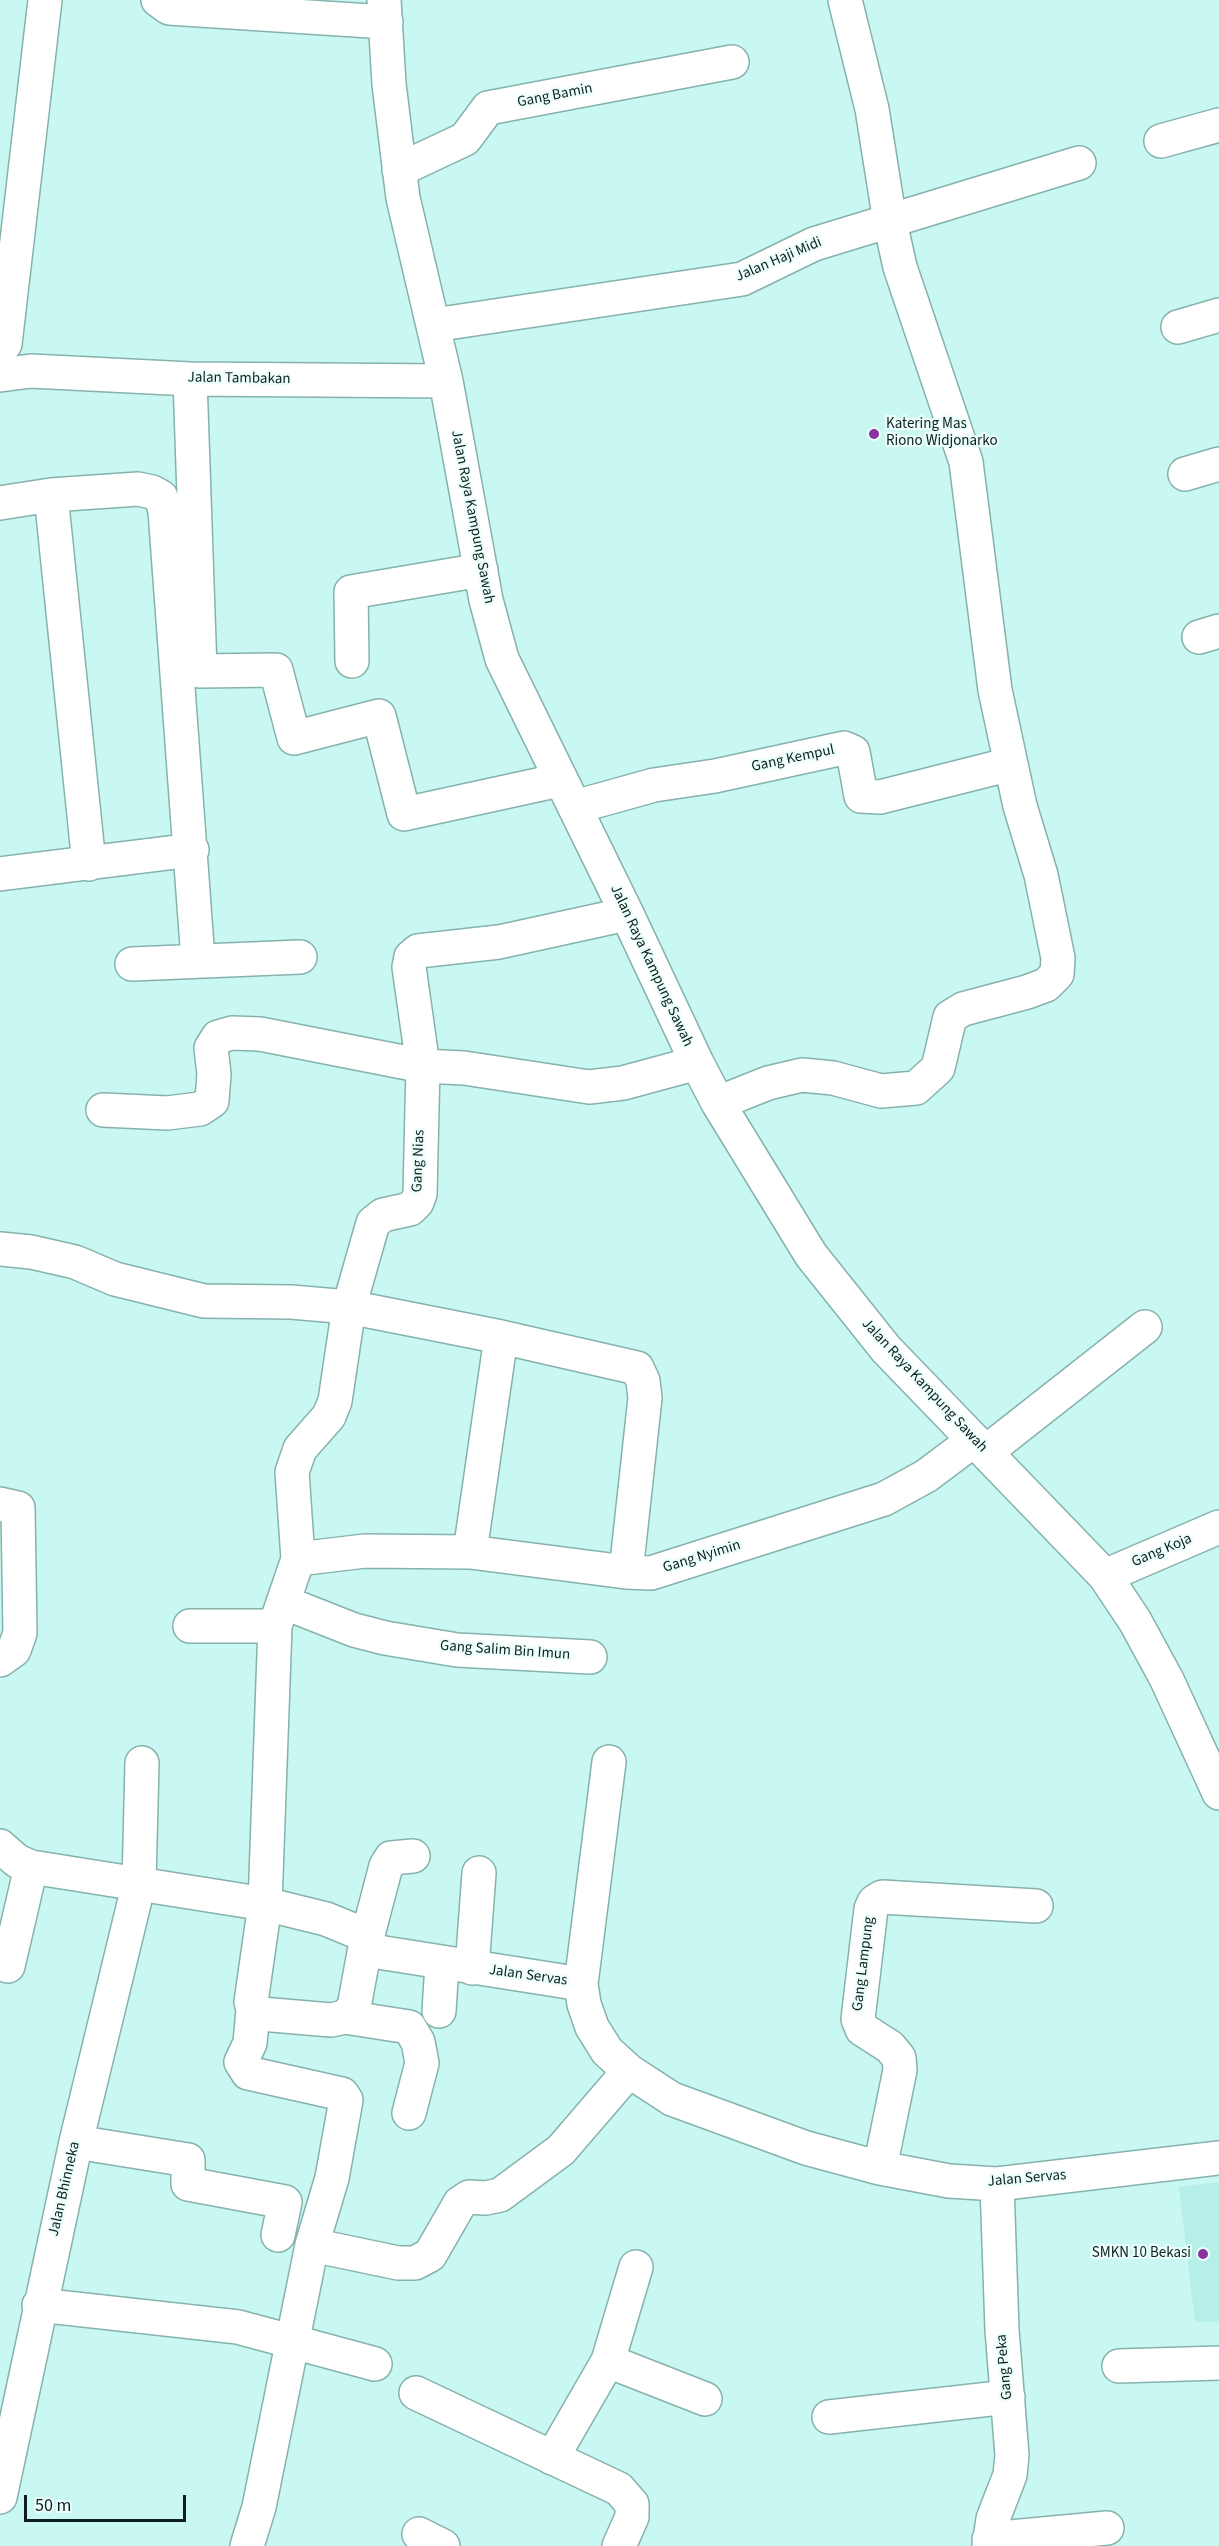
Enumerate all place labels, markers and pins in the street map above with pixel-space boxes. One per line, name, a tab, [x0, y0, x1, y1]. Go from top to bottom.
place label: Katering Mas Riono Widjonarko	[886, 416, 998, 451]
marker: Katering Mas Riono Widjonarko	[867, 427, 881, 441]
place label: SMKN 10 Bekasi	[1092, 2245, 1191, 2263]
marker: SMKN 10 Bekasi	[1196, 2247, 1210, 2261]

